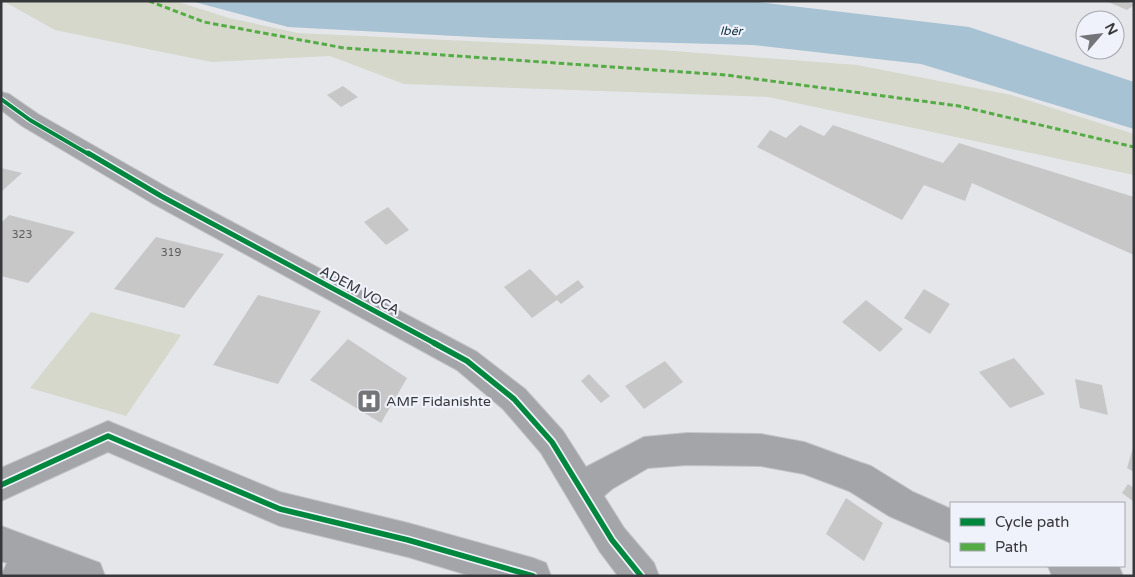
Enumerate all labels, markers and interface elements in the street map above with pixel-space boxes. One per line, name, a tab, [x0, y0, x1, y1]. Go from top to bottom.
north arrow	[1075, 10, 1125, 60]
text: N	[1101, 20, 1121, 38]
water label: Ibër	[720, 24, 744, 38]
house number: 323	[12, 228, 32, 241]
house number: 319	[161, 246, 181, 259]
street label: ADEM VOCA	[317, 262, 403, 319]
hospital icon: AMF Fidanishte	[356, 388, 382, 414]
place label: AMF Fidanishte	[386, 393, 491, 410]
legend	[950, 502, 1125, 567]
text: Cycle path	[995, 513, 1069, 531]
text: Path	[995, 538, 1028, 556]

